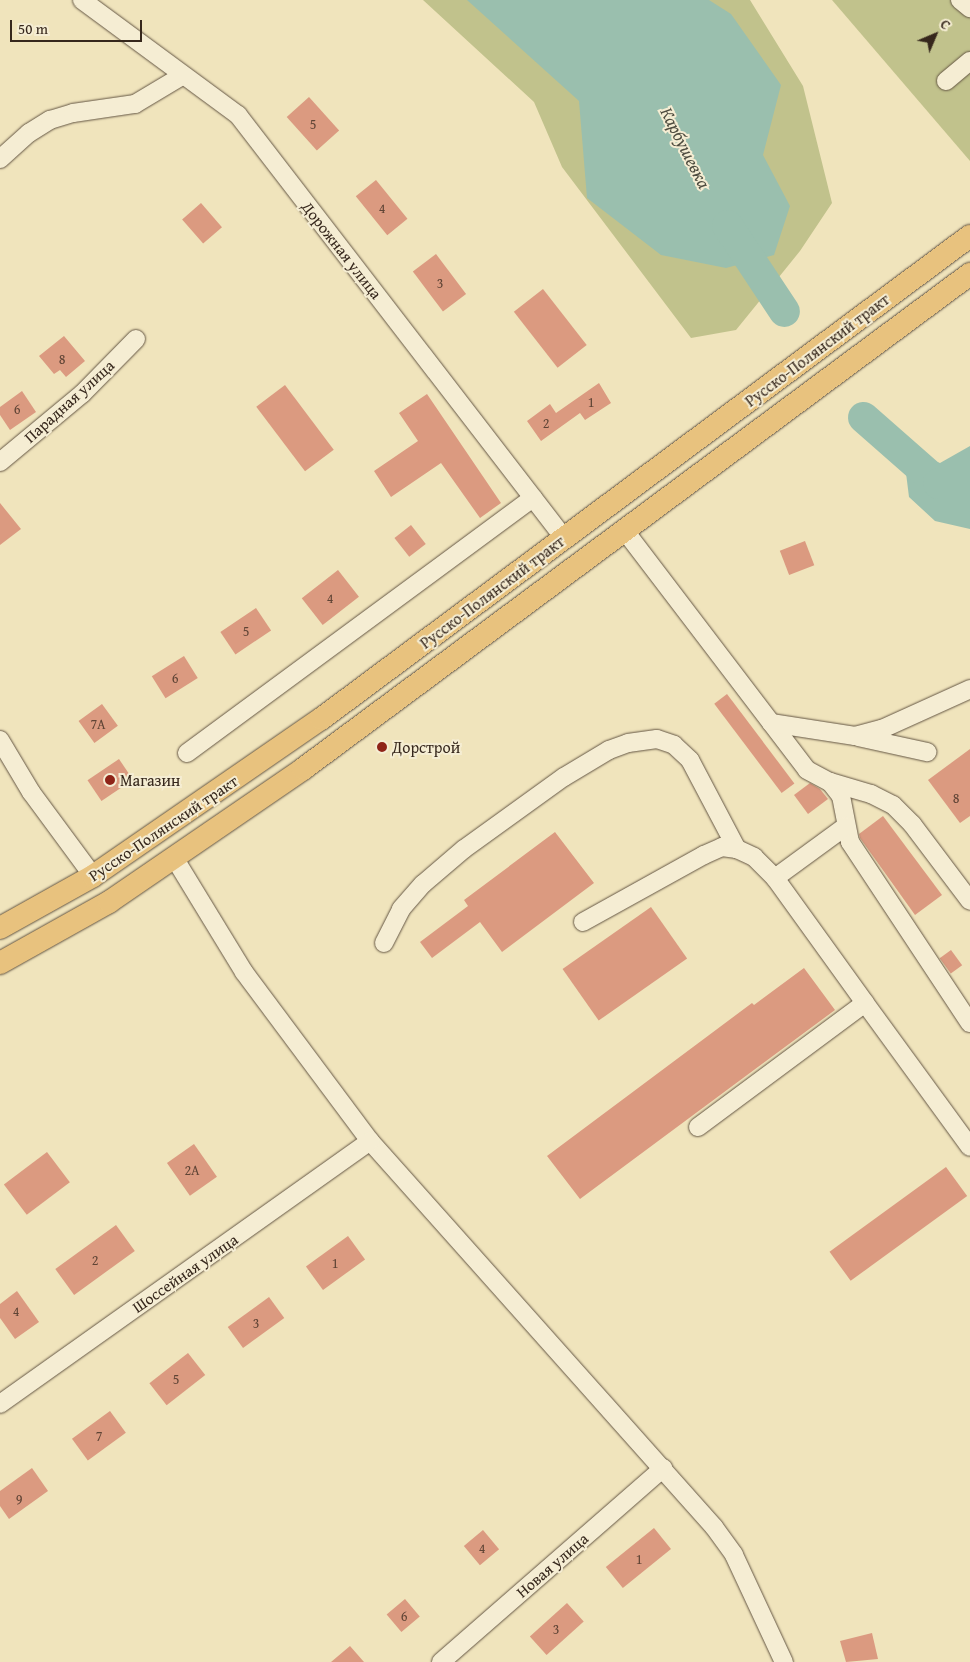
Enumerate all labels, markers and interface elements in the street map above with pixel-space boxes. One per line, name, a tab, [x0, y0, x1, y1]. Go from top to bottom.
scale bar	[12, 10, 145, 42]
north arrow	[910, 10, 960, 60]
text: С	[936, 15, 955, 34]
text: 50 m	[18, 18, 48, 39]
water label: Карбушевка	[655, 104, 715, 192]
house number: 5	[310, 116, 316, 132]
street label: Дорожная улица	[298, 197, 386, 303]
house number: 4	[379, 200, 385, 216]
house number: 3	[437, 275, 443, 291]
street label: Русско-Полянский тракт	[741, 289, 893, 411]
house number: 8	[59, 351, 65, 367]
street label: Парадная улица	[20, 356, 118, 446]
house number: 1	[588, 394, 594, 410]
house number: 6	[14, 401, 20, 417]
house number: 2	[543, 415, 549, 431]
street label: Русско-Полянский тракт	[416, 531, 568, 653]
house number: 4	[327, 590, 333, 606]
house number: 5	[243, 623, 249, 639]
house number: 6	[172, 670, 178, 686]
house number: 7А	[90, 716, 106, 732]
place label: Дорстрой	[392, 737, 460, 757]
marker: Дорстрой	[376, 741, 388, 753]
place label: Магазин	[120, 770, 180, 790]
street label: Русско-Полянский тракт	[85, 771, 241, 885]
marker: Магазин	[104, 774, 116, 786]
house number: 8	[953, 790, 959, 806]
house number: 2А	[184, 1162, 200, 1178]
street label: Шоссейная улица	[129, 1229, 241, 1317]
house number: 2	[92, 1252, 98, 1268]
house number: 1	[332, 1255, 338, 1271]
house number: 4	[13, 1303, 19, 1319]
house number: 3	[253, 1315, 259, 1331]
house number: 5	[173, 1371, 179, 1387]
house number: 7	[96, 1428, 102, 1444]
house number: 9	[16, 1491, 22, 1507]
street label: Новая улица	[512, 1529, 592, 1601]
house number: 4	[479, 1540, 485, 1556]
house number: 1	[636, 1551, 642, 1567]
house number: 6	[401, 1608, 407, 1624]
house number: 3	[553, 1621, 559, 1637]

